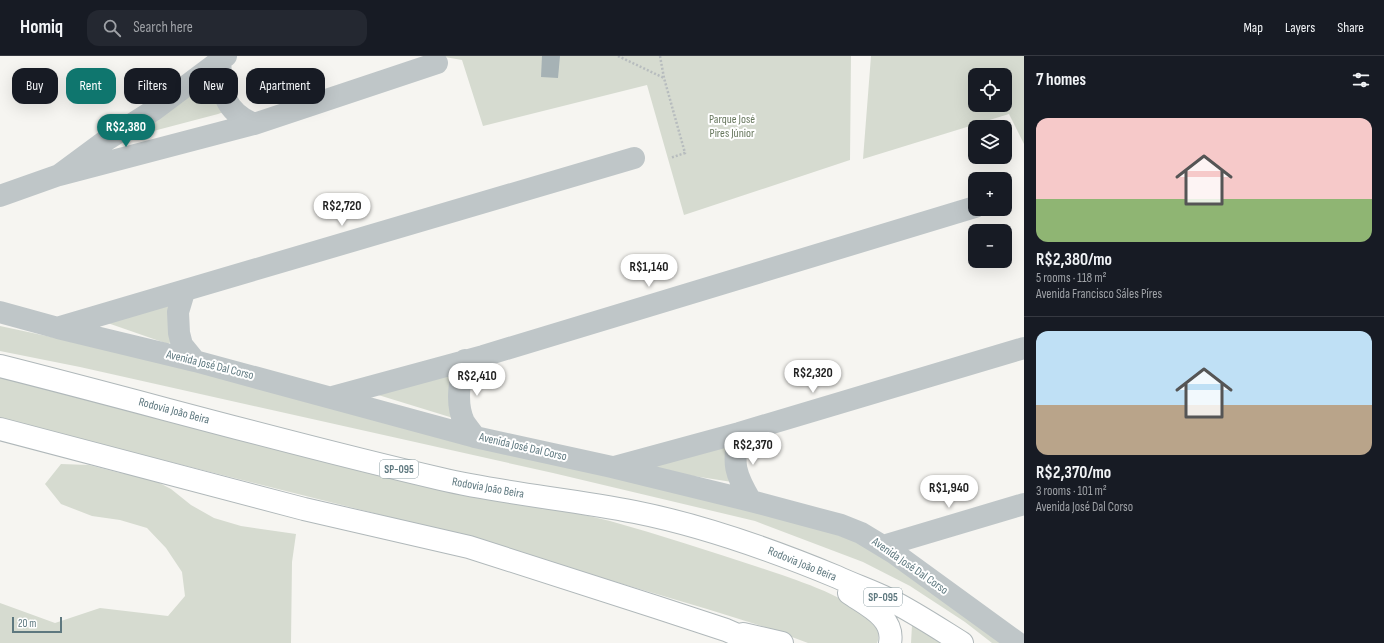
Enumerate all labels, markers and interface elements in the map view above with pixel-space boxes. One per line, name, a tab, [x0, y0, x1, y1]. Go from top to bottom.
search box	[87, 10, 367, 46]
text: Homiq	[20, 16, 63, 39]
icon: search	[101, 17, 123, 39]
text: Search here	[133, 18, 193, 37]
text: Map	[1243, 19, 1263, 36]
text: Layers	[1285, 19, 1315, 36]
text: Share	[1337, 19, 1364, 36]
chip: Buy	[12, 68, 58, 104]
chip: Rent	[66, 68, 116, 104]
chip: Filters	[124, 68, 181, 104]
chip: New	[189, 68, 238, 104]
chip: Apartment	[246, 68, 325, 104]
map controls	[968, 68, 1012, 268]
button: locate	[968, 68, 1012, 112]
icon: filters	[1350, 69, 1372, 91]
text: 7 homes	[1036, 70, 1086, 90]
park label: Parque José Pires Júnior	[709, 112, 755, 141]
pin: R$2,380	[89, 114, 163, 148]
text: R$2,380	[106, 119, 146, 135]
button: layers	[968, 120, 1012, 164]
icon: home	[1168, 144, 1240, 216]
button: +	[968, 172, 1012, 216]
pin: R$2,720	[305, 193, 379, 227]
text: R$2,720	[323, 198, 361, 214]
button: −	[968, 224, 1012, 268]
text: R$2,380/mo	[1036, 250, 1112, 270]
pin: R$1,140	[612, 254, 686, 288]
text: R$1,140	[630, 259, 668, 275]
text: 5 rooms · 118 m²	[1036, 270, 1107, 286]
text: Avenida Francisco Sáles Píres	[1036, 286, 1162, 302]
street label: Avenida José Dal Corso	[164, 347, 255, 383]
icon: home	[1168, 357, 1240, 429]
pin: R$2,320	[776, 360, 850, 394]
pin: R$2,410	[440, 363, 514, 397]
text: R$2,320	[793, 365, 833, 381]
text: R$2,410	[457, 368, 497, 384]
street label: Rodovia João Beira	[137, 394, 211, 428]
street label: Avenida José Dal Corso	[477, 429, 568, 464]
pin: R$2,370	[716, 432, 790, 466]
text: R$2,370	[733, 437, 773, 453]
road number: SP-095	[380, 460, 418, 478]
text: R$2,370/mo	[1036, 463, 1111, 483]
street label: Rodovia João Beira	[451, 474, 526, 502]
pin: R$1,940	[912, 475, 986, 509]
text: R$1,940	[929, 480, 969, 496]
text: 3 rooms · 101 m²	[1036, 483, 1107, 499]
text: Avenida José Dal Corso	[1036, 499, 1133, 515]
street label: Avenida José Dal Corso	[868, 534, 951, 598]
street label: Rodovia João Beira	[765, 543, 839, 585]
road number: SP-095	[864, 588, 902, 606]
scale bar	[12, 615, 62, 634]
text: 20 m	[18, 617, 36, 630]

